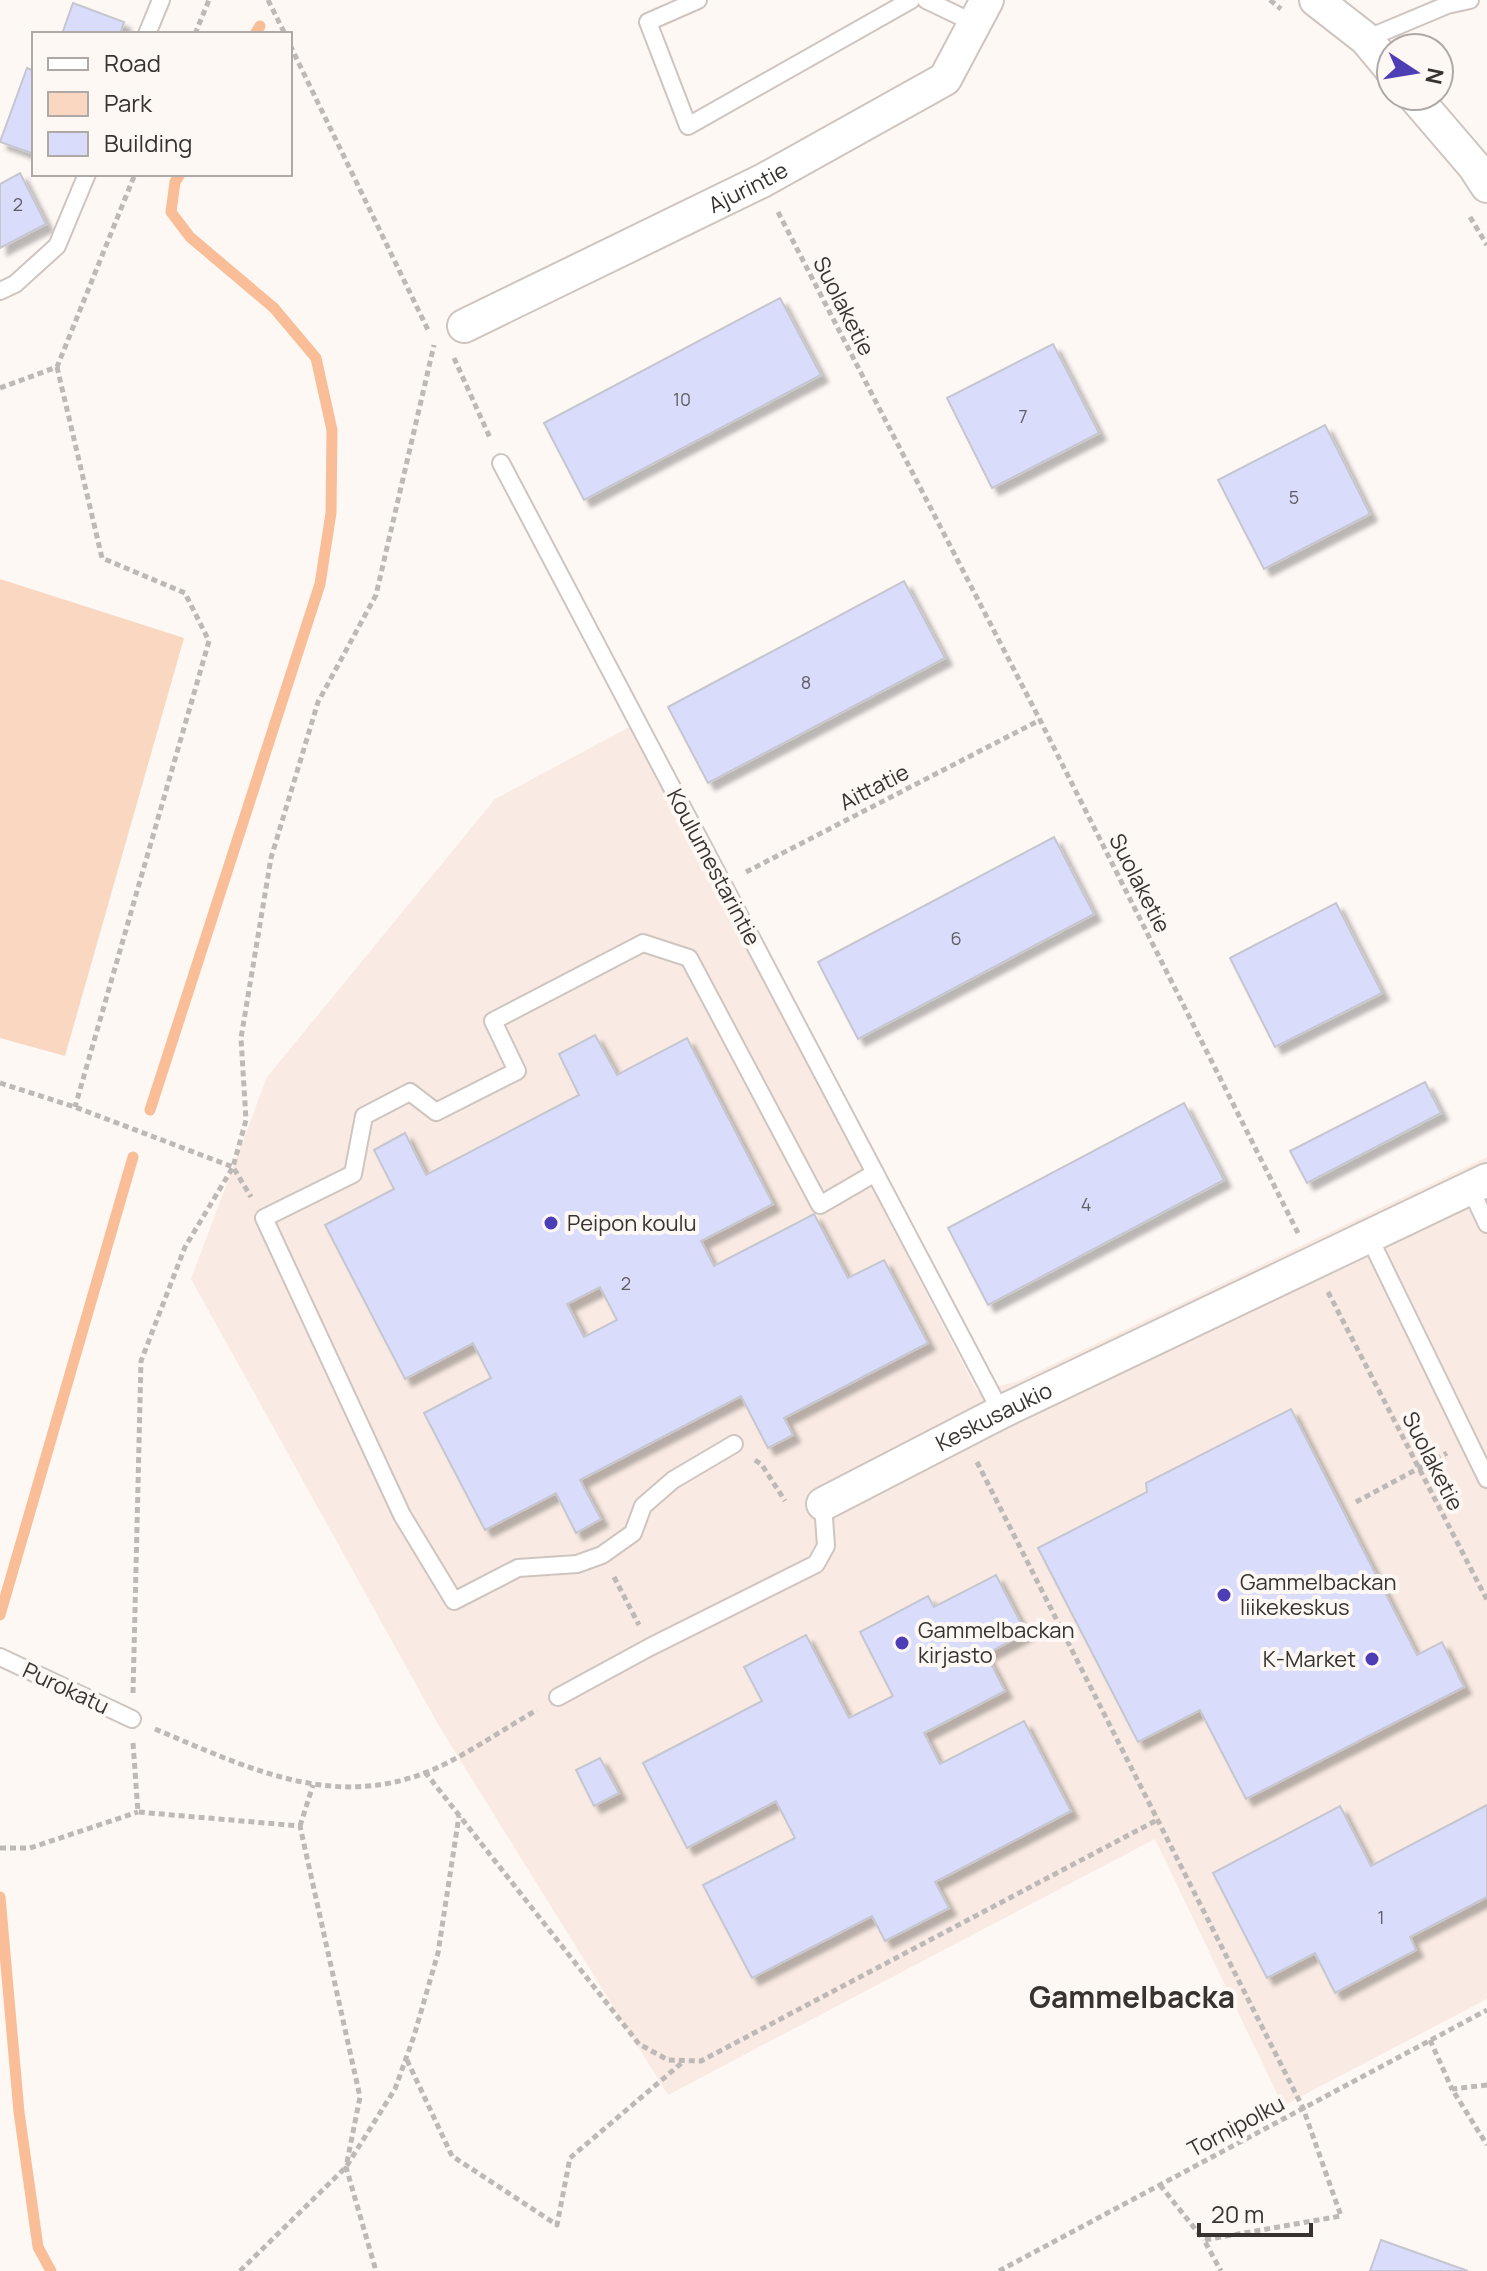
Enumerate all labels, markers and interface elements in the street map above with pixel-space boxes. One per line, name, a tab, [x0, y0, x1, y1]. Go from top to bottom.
legend	[32, 32, 292, 176]
north arrow	[1375, 32, 1455, 112]
text: Road	[104, 46, 161, 79]
text: N	[1418, 65, 1451, 87]
text: Park	[104, 86, 153, 119]
text: Building	[104, 126, 192, 159]
street label: Ajurintie	[703, 155, 793, 220]
house number: 2	[13, 192, 23, 216]
street label: Suolaketie	[806, 251, 882, 361]
house number: 10	[673, 387, 691, 411]
house number: 7	[1018, 404, 1028, 428]
house number: 5	[1289, 485, 1299, 509]
house number: 8	[801, 670, 811, 694]
street label: Aittatie	[834, 757, 914, 817]
street label: Koulumestarintie	[660, 783, 768, 951]
street label: Suolaketie	[1102, 828, 1178, 938]
house number: 6	[950, 926, 962, 950]
house number: 4	[1081, 1192, 1091, 1216]
place label: Peipon koulu	[567, 1208, 697, 1238]
marker: Peipon koulu	[542, 1214, 560, 1232]
house number: 2	[621, 1271, 631, 1295]
street label: Keskusaukio	[930, 1375, 1057, 1458]
street label: Suolaketie	[1395, 1406, 1471, 1516]
place label: Gammelbackan liikekeskus	[1240, 1567, 1397, 1622]
marker: Gammelbackan liikekeskus	[1215, 1586, 1233, 1604]
place label: Gammelbackan kirjasto	[918, 1615, 1075, 1670]
marker: Gammelbackan kirjasto	[893, 1634, 911, 1652]
place label: K-Market	[1263, 1644, 1356, 1674]
marker: K-Market	[1363, 1650, 1381, 1668]
street label: Purokatu	[18, 1655, 114, 1721]
house number: 1	[1377, 1905, 1385, 1929]
district label: Gammelbacka	[1029, 1976, 1235, 2017]
street label: Tornipolku	[1182, 2088, 1290, 2164]
scale bar	[1199, 2187, 1311, 2237]
text: 20 m	[1211, 2197, 1264, 2230]

